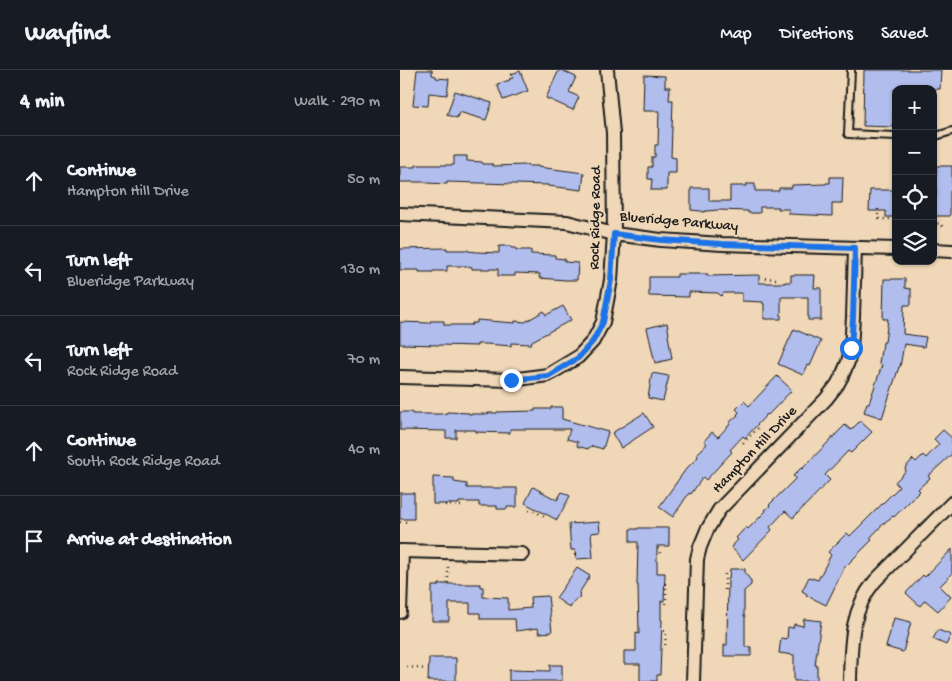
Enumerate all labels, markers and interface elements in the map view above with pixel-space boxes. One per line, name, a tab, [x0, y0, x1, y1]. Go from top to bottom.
text: Wayfind	[25, 20, 109, 49]
text: Map	[720, 24, 752, 45]
text: Directions	[780, 24, 853, 45]
text: Saved	[881, 24, 927, 45]
map controls	[892, 85, 937, 265]
button: +	[892, 85, 937, 130]
text: 4 min	[20, 90, 64, 115]
text: Walk · 290 m	[294, 93, 380, 112]
button: −	[892, 130, 937, 175]
text: Continue	[67, 160, 136, 183]
street label: Rock Ridge Road	[586, 165, 606, 270]
icon: ahead	[20, 167, 48, 195]
text: 50 m	[347, 171, 380, 190]
button: locate	[892, 175, 937, 220]
text: Hampton Hill Drive	[67, 183, 189, 202]
street label: Blueridge Parkway	[618, 208, 740, 236]
button: layers	[892, 220, 937, 265]
text: Turn left	[67, 250, 131, 273]
icon: left	[20, 257, 48, 285]
text: 130 m	[341, 261, 380, 280]
text: Blueridge Parkway	[67, 273, 194, 292]
route start	[840, 337, 863, 360]
text: Turn left	[67, 340, 131, 363]
icon: left	[20, 347, 48, 375]
text: 70 m	[347, 351, 380, 370]
text: Rock Ridge Road	[67, 363, 177, 382]
route end	[500, 369, 523, 392]
street label: Hampton Hill Drive	[709, 402, 801, 497]
text: Continue	[67, 430, 136, 453]
icon: ahead	[20, 437, 48, 465]
text: 40 m	[348, 441, 380, 460]
text: South Rock Ridge Road	[67, 453, 220, 472]
icon: arrive	[20, 527, 48, 555]
text: Arrive at destination	[67, 529, 231, 552]

